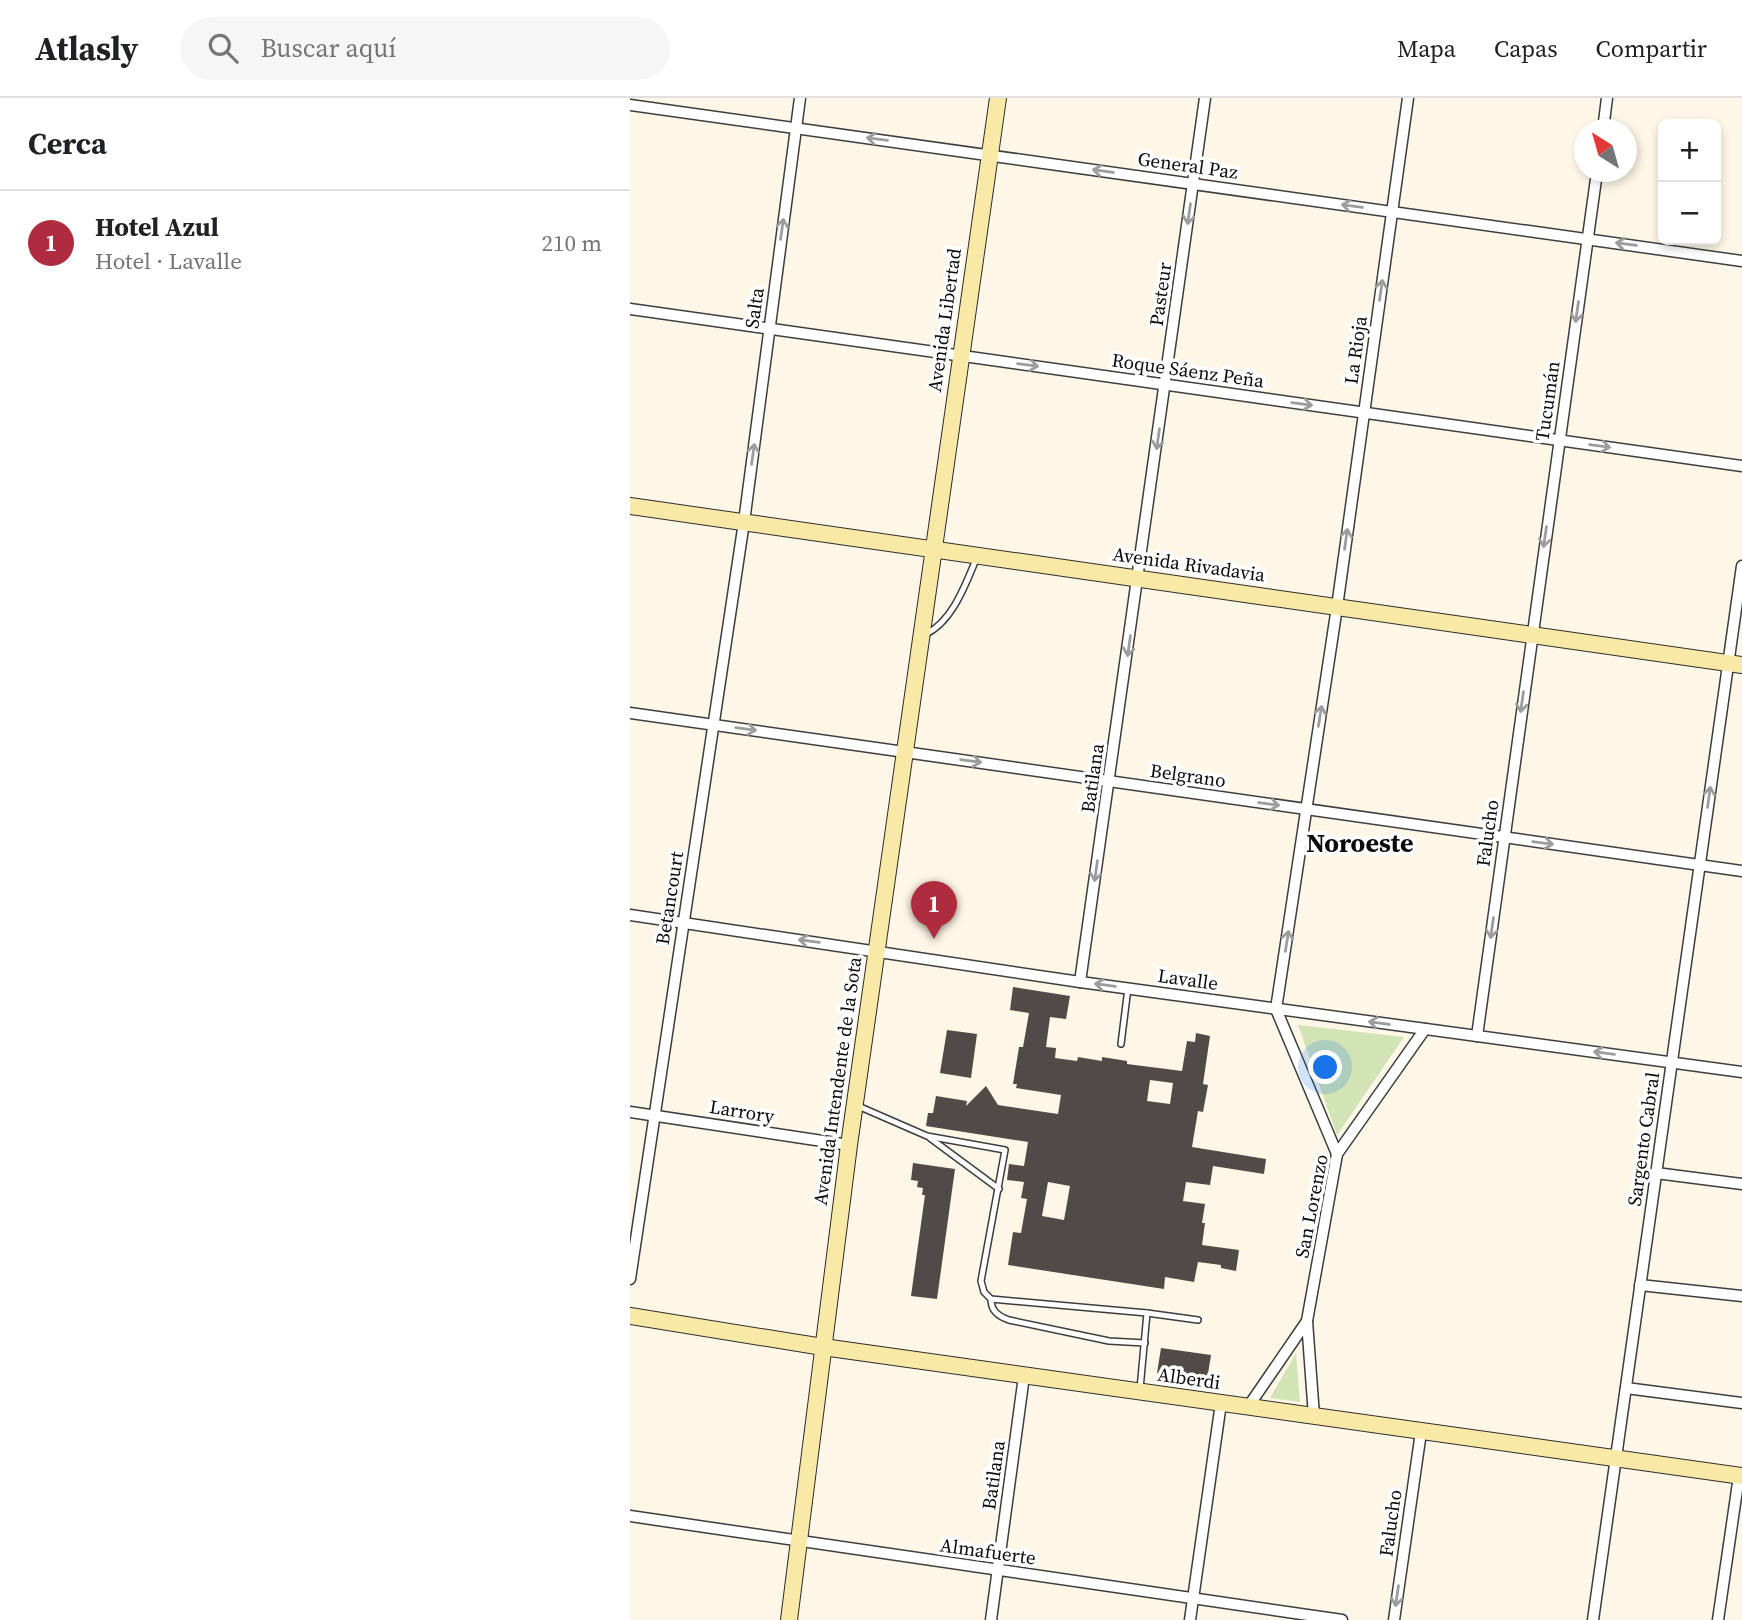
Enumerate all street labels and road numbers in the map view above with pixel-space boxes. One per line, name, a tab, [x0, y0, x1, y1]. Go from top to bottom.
street label: General Paz	[1136, 145, 1240, 185]
street label: Avenida Libertad	[921, 246, 967, 394]
street label: Pasteur	[1143, 260, 1177, 328]
street label: Salta	[738, 286, 770, 330]
street label: La Rioja	[1337, 314, 1373, 386]
street label: Roque Sáenz Peña	[1110, 346, 1266, 394]
street label: Tucumán	[1529, 359, 1565, 443]
street label: Avenida Rivadavia	[1111, 540, 1267, 588]
street label: Batilana	[1074, 741, 1110, 814]
street label: Belgrano	[1148, 757, 1228, 793]
street label: Falucho	[1469, 798, 1505, 868]
street label: Betancourt	[649, 849, 689, 946]
street label: Avenida Intendente de la Sota	[807, 955, 867, 1207]
street label: Lavalle	[1156, 962, 1220, 996]
street label: Sargento Cabral	[1621, 1070, 1665, 1208]
street label: Larrory	[708, 1093, 776, 1129]
street label: San Lorenzo	[1288, 1152, 1334, 1260]
street label: Alberdi	[1156, 1361, 1222, 1395]
street label: Batilana	[975, 1438, 1011, 1511]
street label: Falucho	[1372, 1488, 1408, 1558]
street label: Almafuerte	[938, 1531, 1038, 1571]

